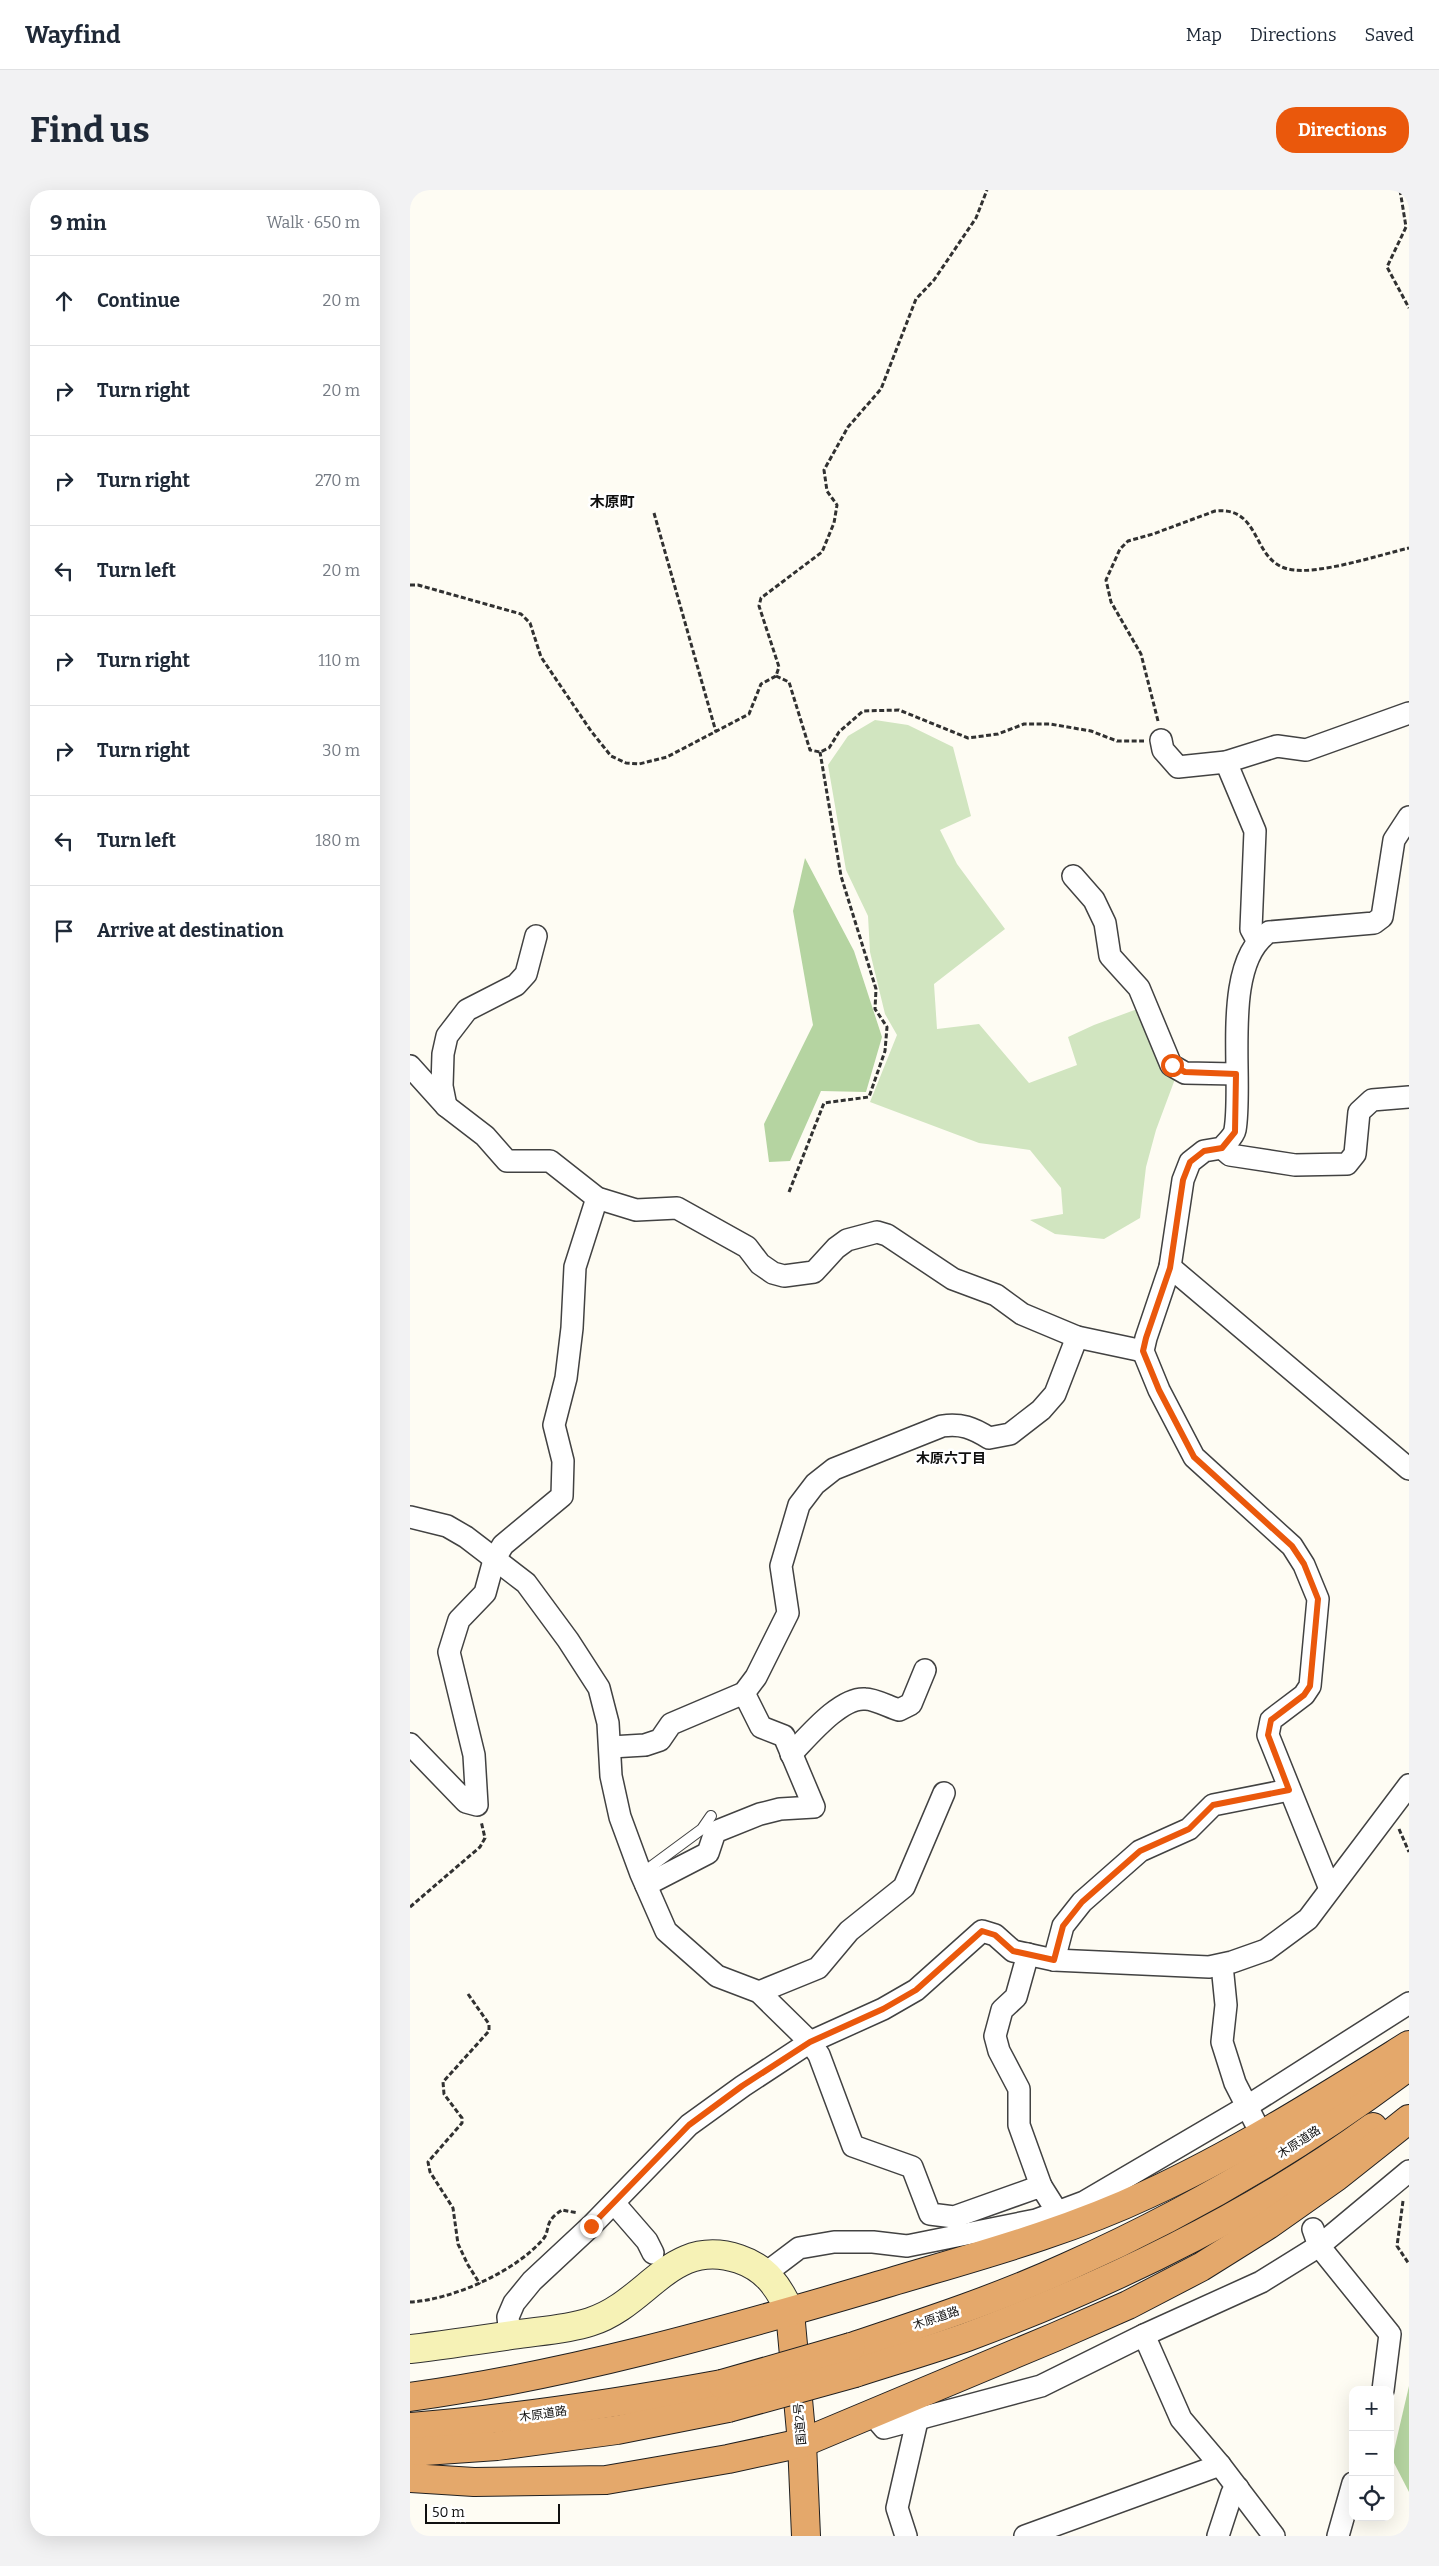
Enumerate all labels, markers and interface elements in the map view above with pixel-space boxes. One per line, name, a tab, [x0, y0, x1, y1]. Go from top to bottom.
text: Wayfind	[25, 21, 121, 49]
text: Map	[1186, 24, 1222, 46]
text: Directions	[1250, 24, 1337, 46]
text: Saved	[1365, 24, 1414, 46]
button: Directions	[1276, 107, 1409, 153]
text: Find us	[30, 109, 150, 151]
text: 9 min	[50, 210, 106, 236]
text: Walk · 650 m	[266, 213, 360, 232]
icon: ahead	[50, 287, 78, 315]
text: Continue	[97, 289, 180, 312]
text: 20 m	[323, 291, 360, 310]
icon: right	[50, 377, 78, 405]
text: Turn right	[97, 379, 190, 402]
text: 20 m	[323, 381, 360, 400]
icon: right	[50, 467, 78, 495]
text: Turn right	[97, 469, 190, 492]
text: 270 m	[315, 471, 360, 490]
district label: 木原町	[589, 493, 635, 511]
icon: left	[50, 557, 78, 585]
text: Turn left	[97, 559, 176, 582]
text: 20 m	[323, 561, 360, 580]
icon: right	[50, 647, 78, 675]
text: Turn right	[97, 649, 190, 672]
text: 110 m	[318, 651, 360, 670]
icon: right	[50, 737, 78, 765]
text: Turn right	[97, 739, 190, 762]
text: 30 m	[322, 741, 360, 760]
icon: left	[50, 827, 78, 855]
text: Turn left	[97, 829, 176, 852]
text: 180 m	[315, 831, 360, 850]
icon: arrive	[50, 917, 78, 945]
text: Arrive at destination	[97, 919, 284, 942]
route start	[1161, 1054, 1184, 1077]
district label: 木原六丁目	[916, 1450, 986, 1467]
street label: 木原道路	[1275, 2123, 1323, 2161]
route end	[580, 2215, 603, 2238]
street label: 木原道路	[911, 2304, 961, 2332]
map controls	[1349, 2386, 1394, 2521]
button: +	[1349, 2386, 1394, 2431]
street label: 国道2号	[791, 2402, 809, 2446]
street label: 木原道路	[518, 2404, 568, 2424]
button: −	[1349, 2431, 1394, 2476]
button: locate	[1349, 2476, 1394, 2521]
scale bar	[425, 2501, 560, 2524]
text: 50 m	[432, 2504, 465, 2521]

